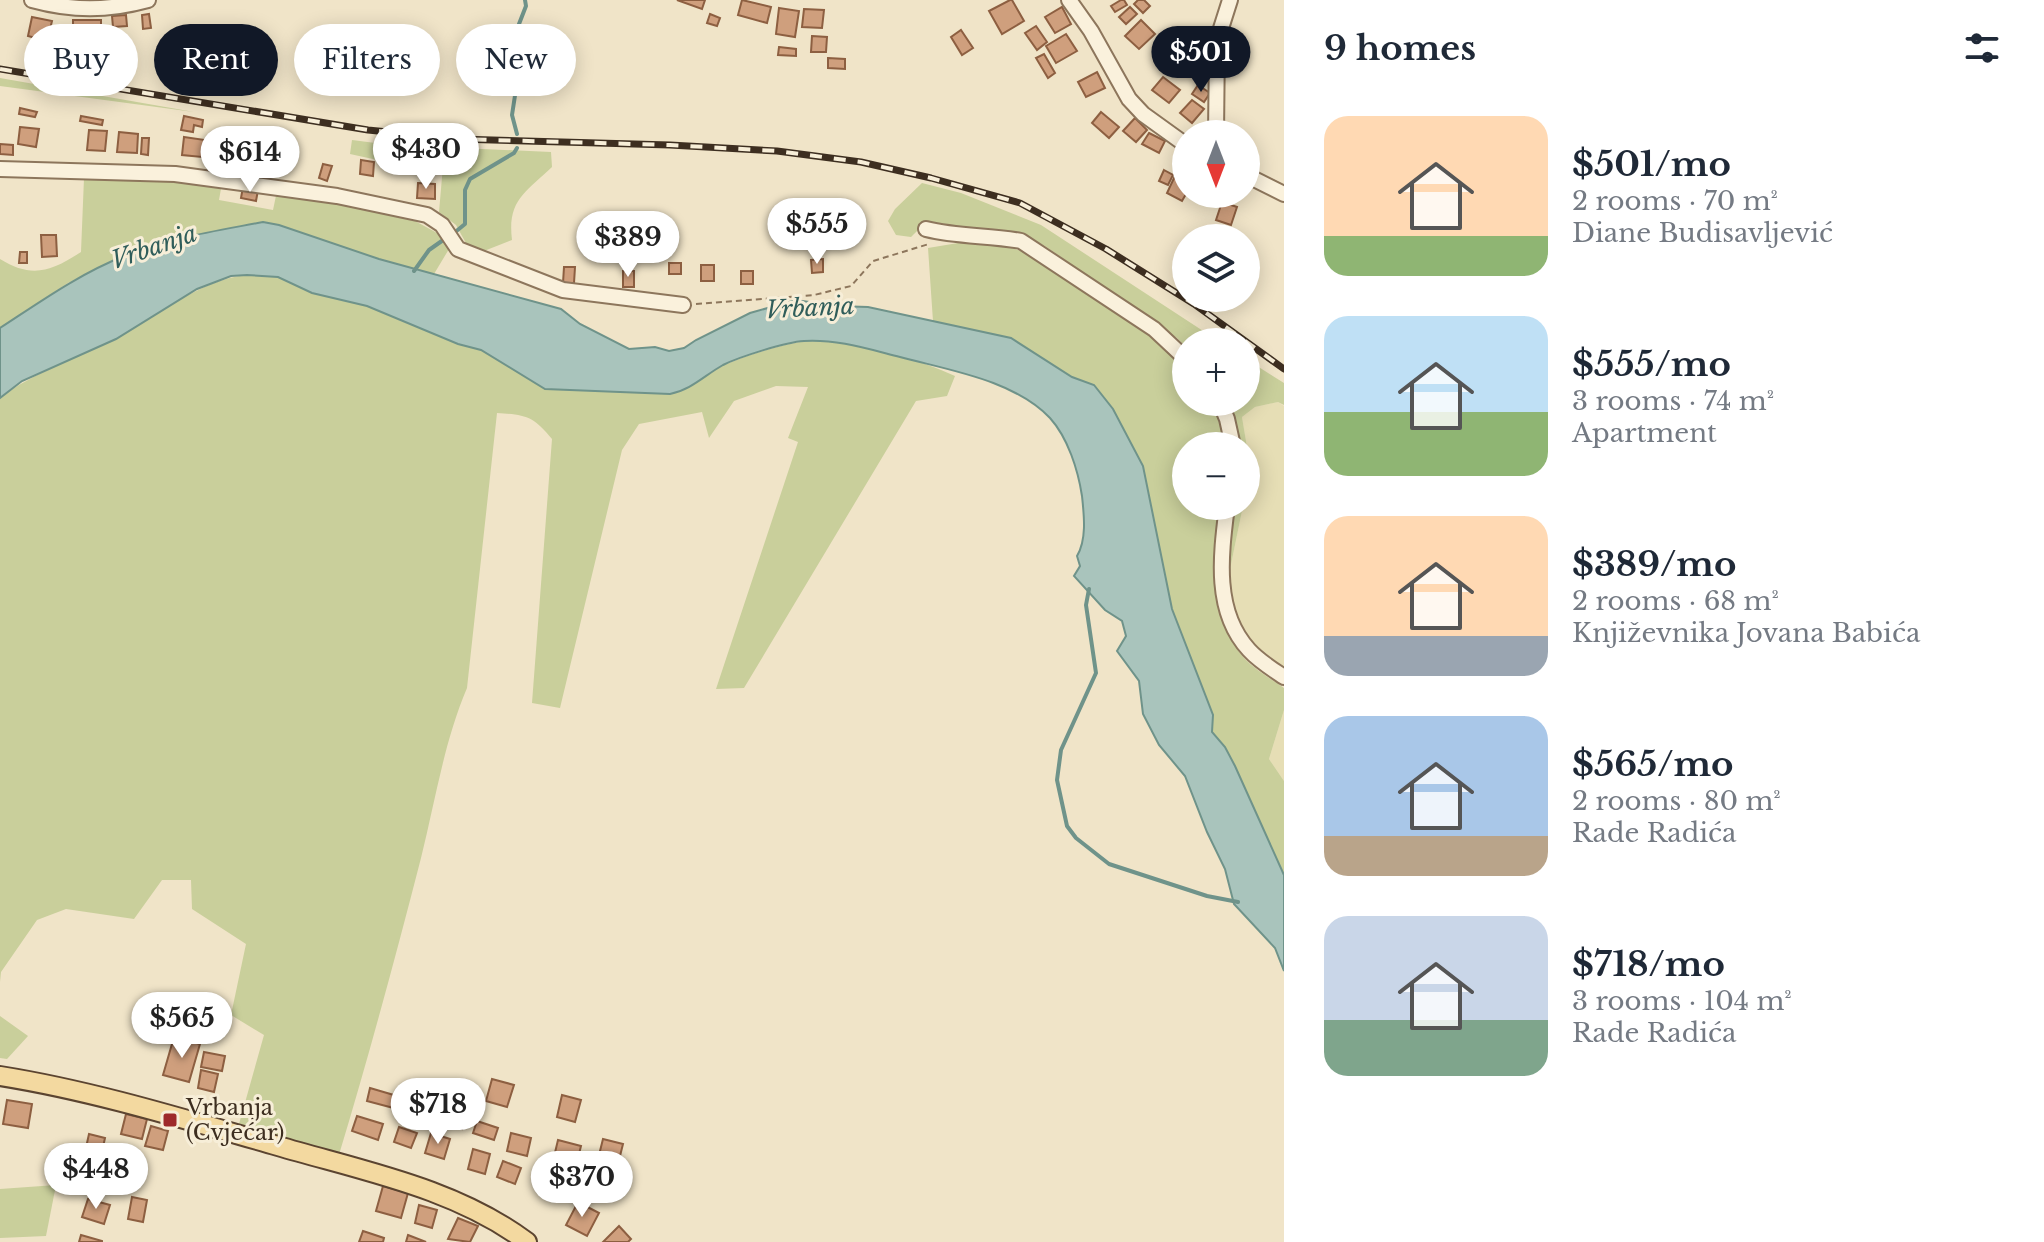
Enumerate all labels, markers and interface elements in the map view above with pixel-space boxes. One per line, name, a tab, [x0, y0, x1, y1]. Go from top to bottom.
chip: Buy	[24, 24, 138, 96]
chip: Rent	[154, 24, 278, 96]
chip: Filters	[294, 24, 440, 96]
chip: New	[456, 24, 576, 96]
pin: $501	[1154, 26, 1248, 94]
icon: filters	[1960, 26, 2004, 70]
text: 9 homes	[1324, 27, 1476, 69]
text: $501	[1169, 36, 1233, 68]
north arrow	[1172, 120, 1260, 208]
map controls	[1172, 120, 1260, 520]
pin: $430	[379, 123, 473, 191]
pin: $614	[203, 126, 297, 194]
text: $430	[391, 133, 461, 165]
text: $614	[219, 136, 281, 168]
text: $501/mo	[1572, 143, 1731, 185]
icon: home	[1388, 148, 1484, 244]
text: 2 rooms · 70 m²	[1572, 185, 1778, 217]
pin: $555	[770, 198, 864, 266]
text: $555	[785, 208, 849, 240]
pin: $389	[581, 211, 675, 279]
text: Diane Budisavljević	[1572, 217, 1833, 249]
water label: Vrbanja	[107, 218, 201, 275]
text: $389	[594, 221, 662, 253]
button: layers	[1172, 224, 1260, 312]
water label: Vrbanja	[765, 291, 855, 324]
button: +	[1172, 328, 1260, 416]
text: $555/mo	[1572, 343, 1731, 385]
icon: home	[1388, 348, 1484, 444]
text: 3 rooms · 74 m²	[1572, 385, 1774, 417]
text: Apartment	[1572, 417, 1717, 449]
button: −	[1172, 432, 1260, 520]
text: $389/mo	[1572, 543, 1736, 585]
icon: home	[1388, 548, 1484, 644]
text: 2 rooms · 68 m²	[1572, 585, 1779, 617]
text: Književnika Jovana Babića	[1572, 617, 1920, 649]
text: $565/mo	[1572, 743, 1734, 785]
icon: home	[1388, 748, 1484, 844]
text: 2 rooms · 80 m²	[1572, 785, 1781, 817]
text: Rade Radića	[1572, 817, 1736, 849]
text: $718/mo	[1572, 943, 1725, 985]
icon: home	[1388, 948, 1484, 1044]
text: 3 rooms · 104 m²	[1572, 985, 1792, 1017]
pin: $565	[135, 992, 229, 1060]
text: $565	[149, 1002, 215, 1034]
text: Rade Radića	[1572, 1017, 1736, 1049]
pin: $718	[391, 1078, 485, 1146]
text: $718	[409, 1088, 467, 1120]
place label: Vrbanja (Cvjećar)	[185, 1094, 284, 1146]
marker: Vrbanja (Cvjećar)	[161, 1111, 179, 1129]
pin: $448	[49, 1143, 143, 1211]
pin: $370	[535, 1151, 629, 1219]
text: $448	[62, 1153, 130, 1185]
text: $370	[549, 1161, 615, 1193]

